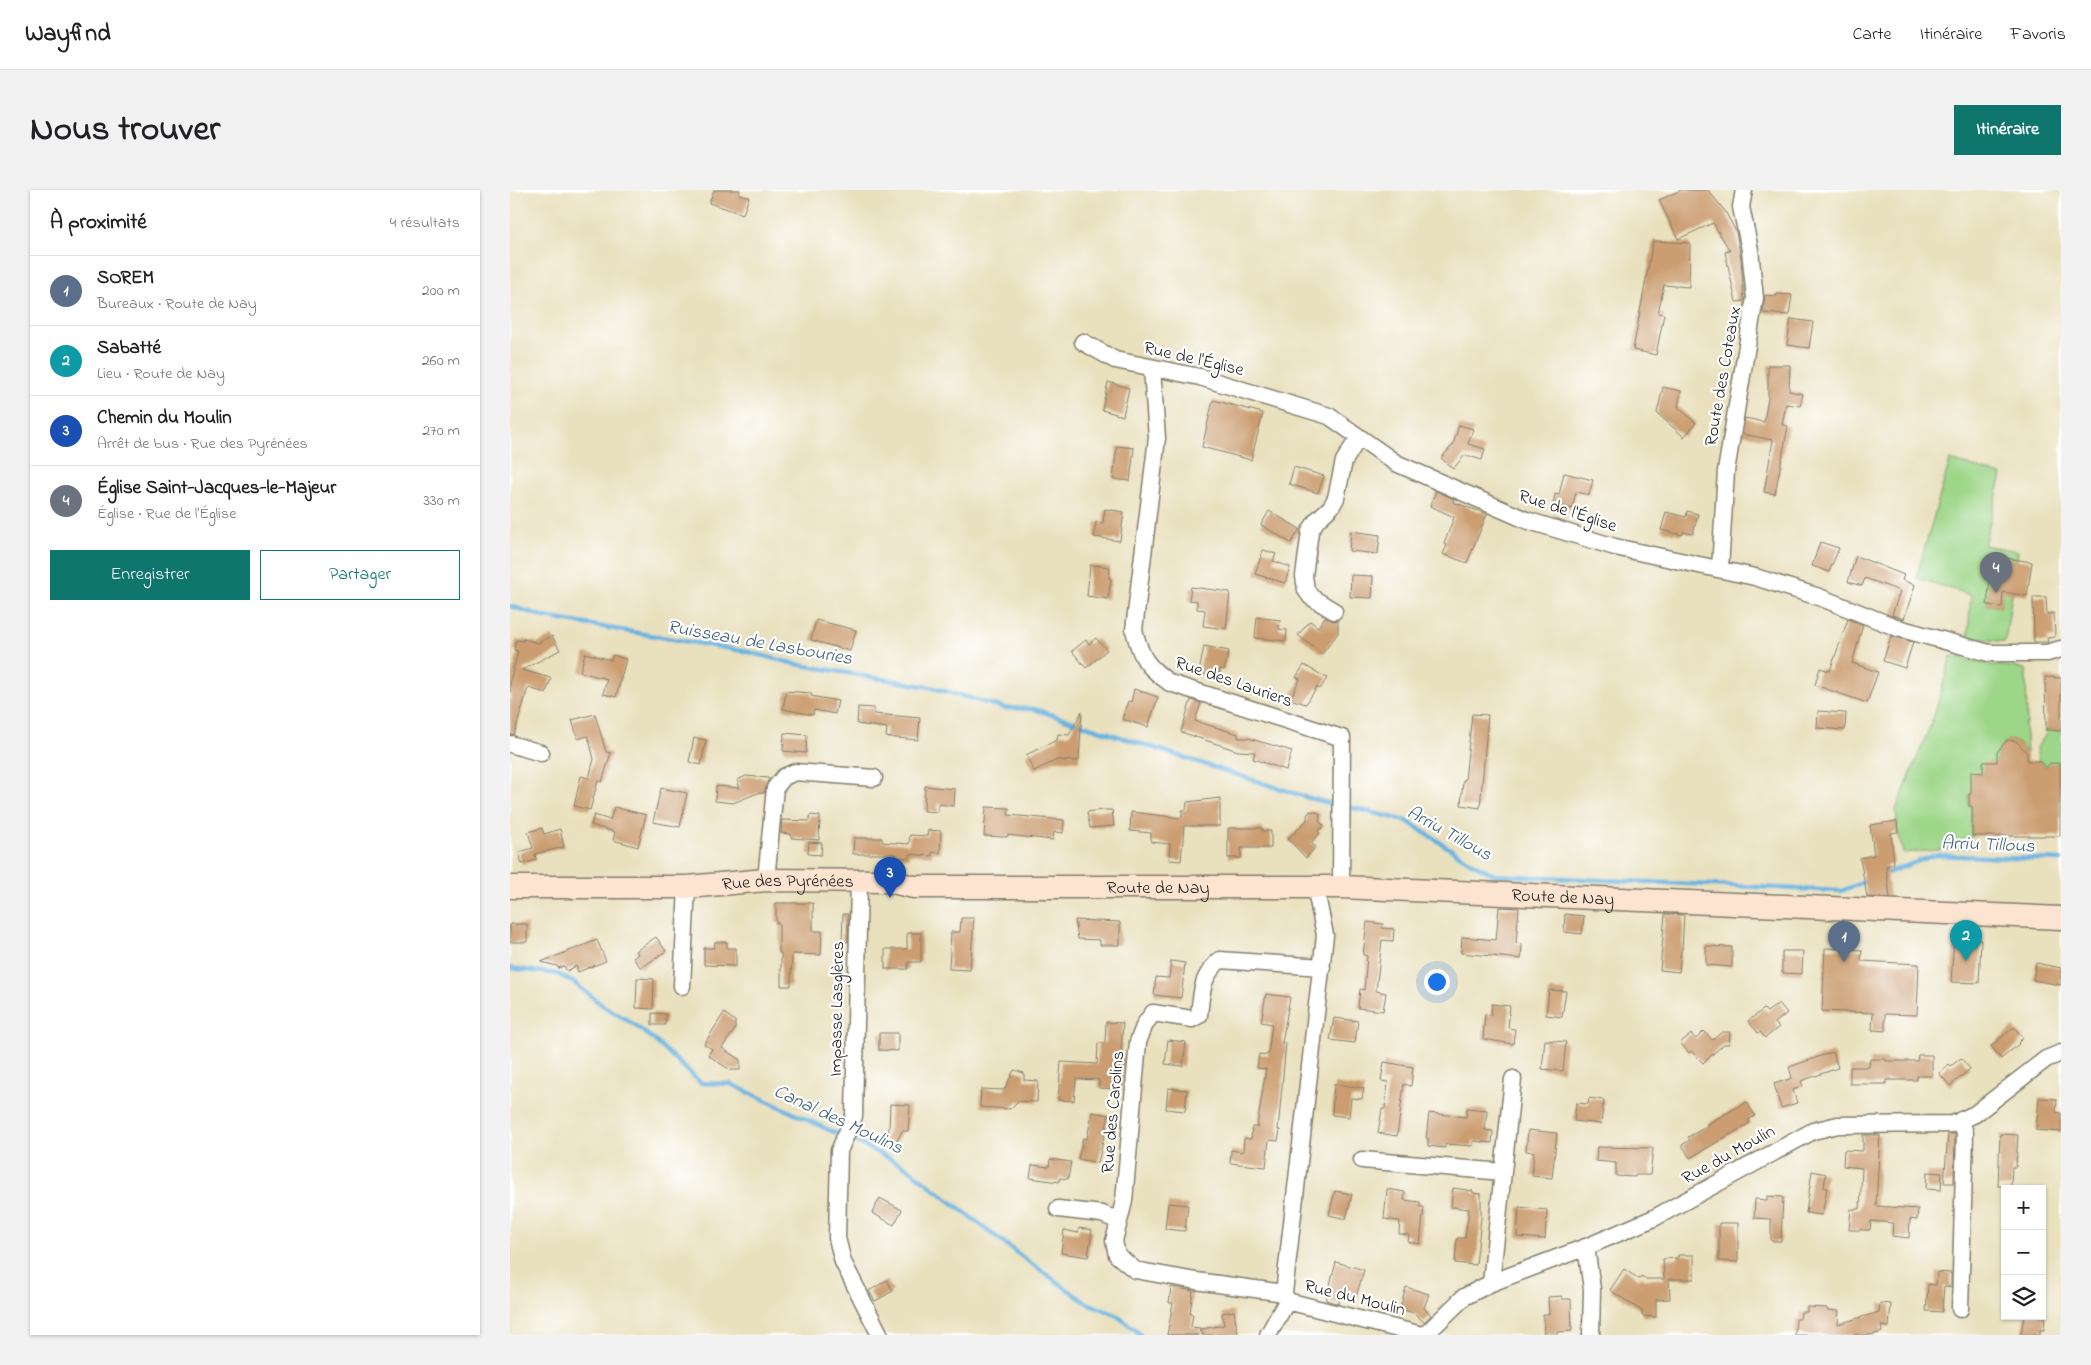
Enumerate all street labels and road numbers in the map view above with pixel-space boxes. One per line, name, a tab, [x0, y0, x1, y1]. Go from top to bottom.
street label: Route des Coteaux	[1699, 304, 1749, 448]
street label: Rue de l'Église	[1141, 336, 1247, 385]
street label: Rue de l'Église	[1514, 484, 1621, 541]
street label: Rue des Lauriers	[1171, 651, 1296, 715]
street label: Rue des Pyrénées	[721, 869, 854, 899]
street label: Route de Nay	[1107, 876, 1209, 902]
street label: Route de Nay	[1511, 883, 1615, 914]
street label: Impasse Lasglères	[824, 941, 853, 1077]
street label: Rue des Carolins	[1096, 1050, 1132, 1175]
street label: Rue du Moulin	[1677, 1119, 1781, 1192]
street label: Rue du Moulin	[1301, 1274, 1408, 1324]

